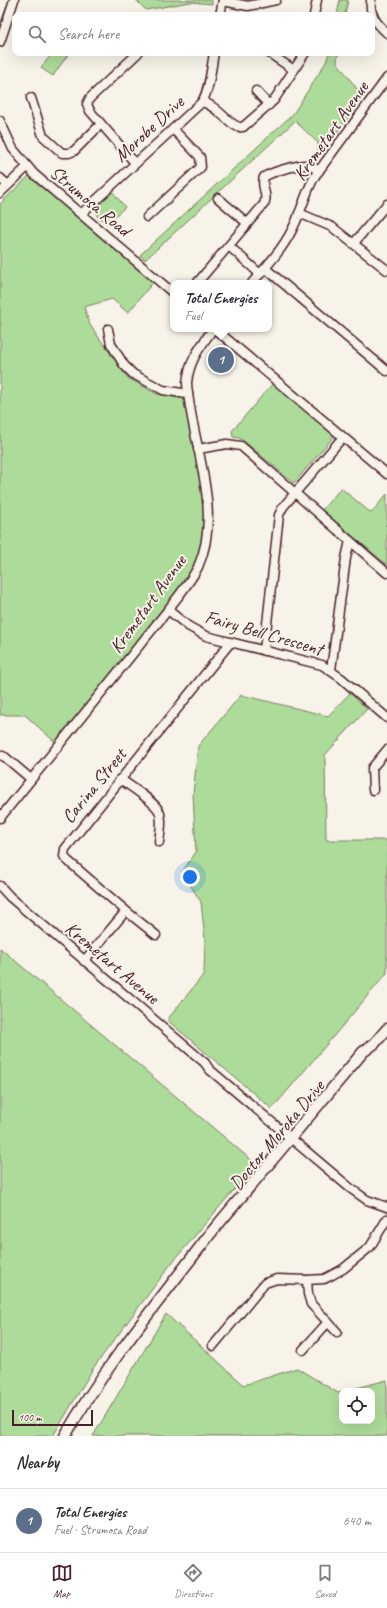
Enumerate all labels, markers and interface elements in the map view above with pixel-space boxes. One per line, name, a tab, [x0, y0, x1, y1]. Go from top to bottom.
search box	[12, 12, 375, 56]
icon: search	[26, 23, 48, 45]
text: Search here	[58, 25, 119, 44]
street label: Kremetart Avenue	[288, 75, 375, 185]
street label: Morobe Drive	[109, 89, 190, 167]
street label: Strumosa Road	[45, 160, 138, 244]
popup	[170, 280, 272, 332]
text: Total Energies	[185, 289, 257, 308]
text: Fuel	[185, 308, 202, 324]
pin: 1	[208, 345, 234, 375]
street label: Kremetart Avenue	[104, 549, 193, 658]
street label: Fairy Bell Crescent	[202, 605, 328, 662]
street label: Carina Street	[56, 742, 133, 828]
your location	[180, 867, 200, 887]
street label: Kremetart Avenue	[60, 917, 165, 1011]
street label: Doctor Moroka Drive	[224, 1074, 331, 1195]
map controls	[339, 1388, 375, 1424]
button: locate	[339, 1388, 375, 1424]
scale bar	[12, 1408, 93, 1427]
text: 100 m	[18, 1410, 42, 1424]
text: Nearby	[16, 1452, 59, 1473]
text: Total Energies	[54, 1503, 126, 1522]
text: 1	[26, 1513, 32, 1529]
text: 640 m	[343, 1513, 371, 1529]
text: Fuel · Strumosa Road	[54, 1522, 147, 1538]
tab: Map	[51, 1562, 73, 1600]
tab: Directions	[174, 1562, 213, 1600]
tab: Saved	[314, 1562, 336, 1600]

